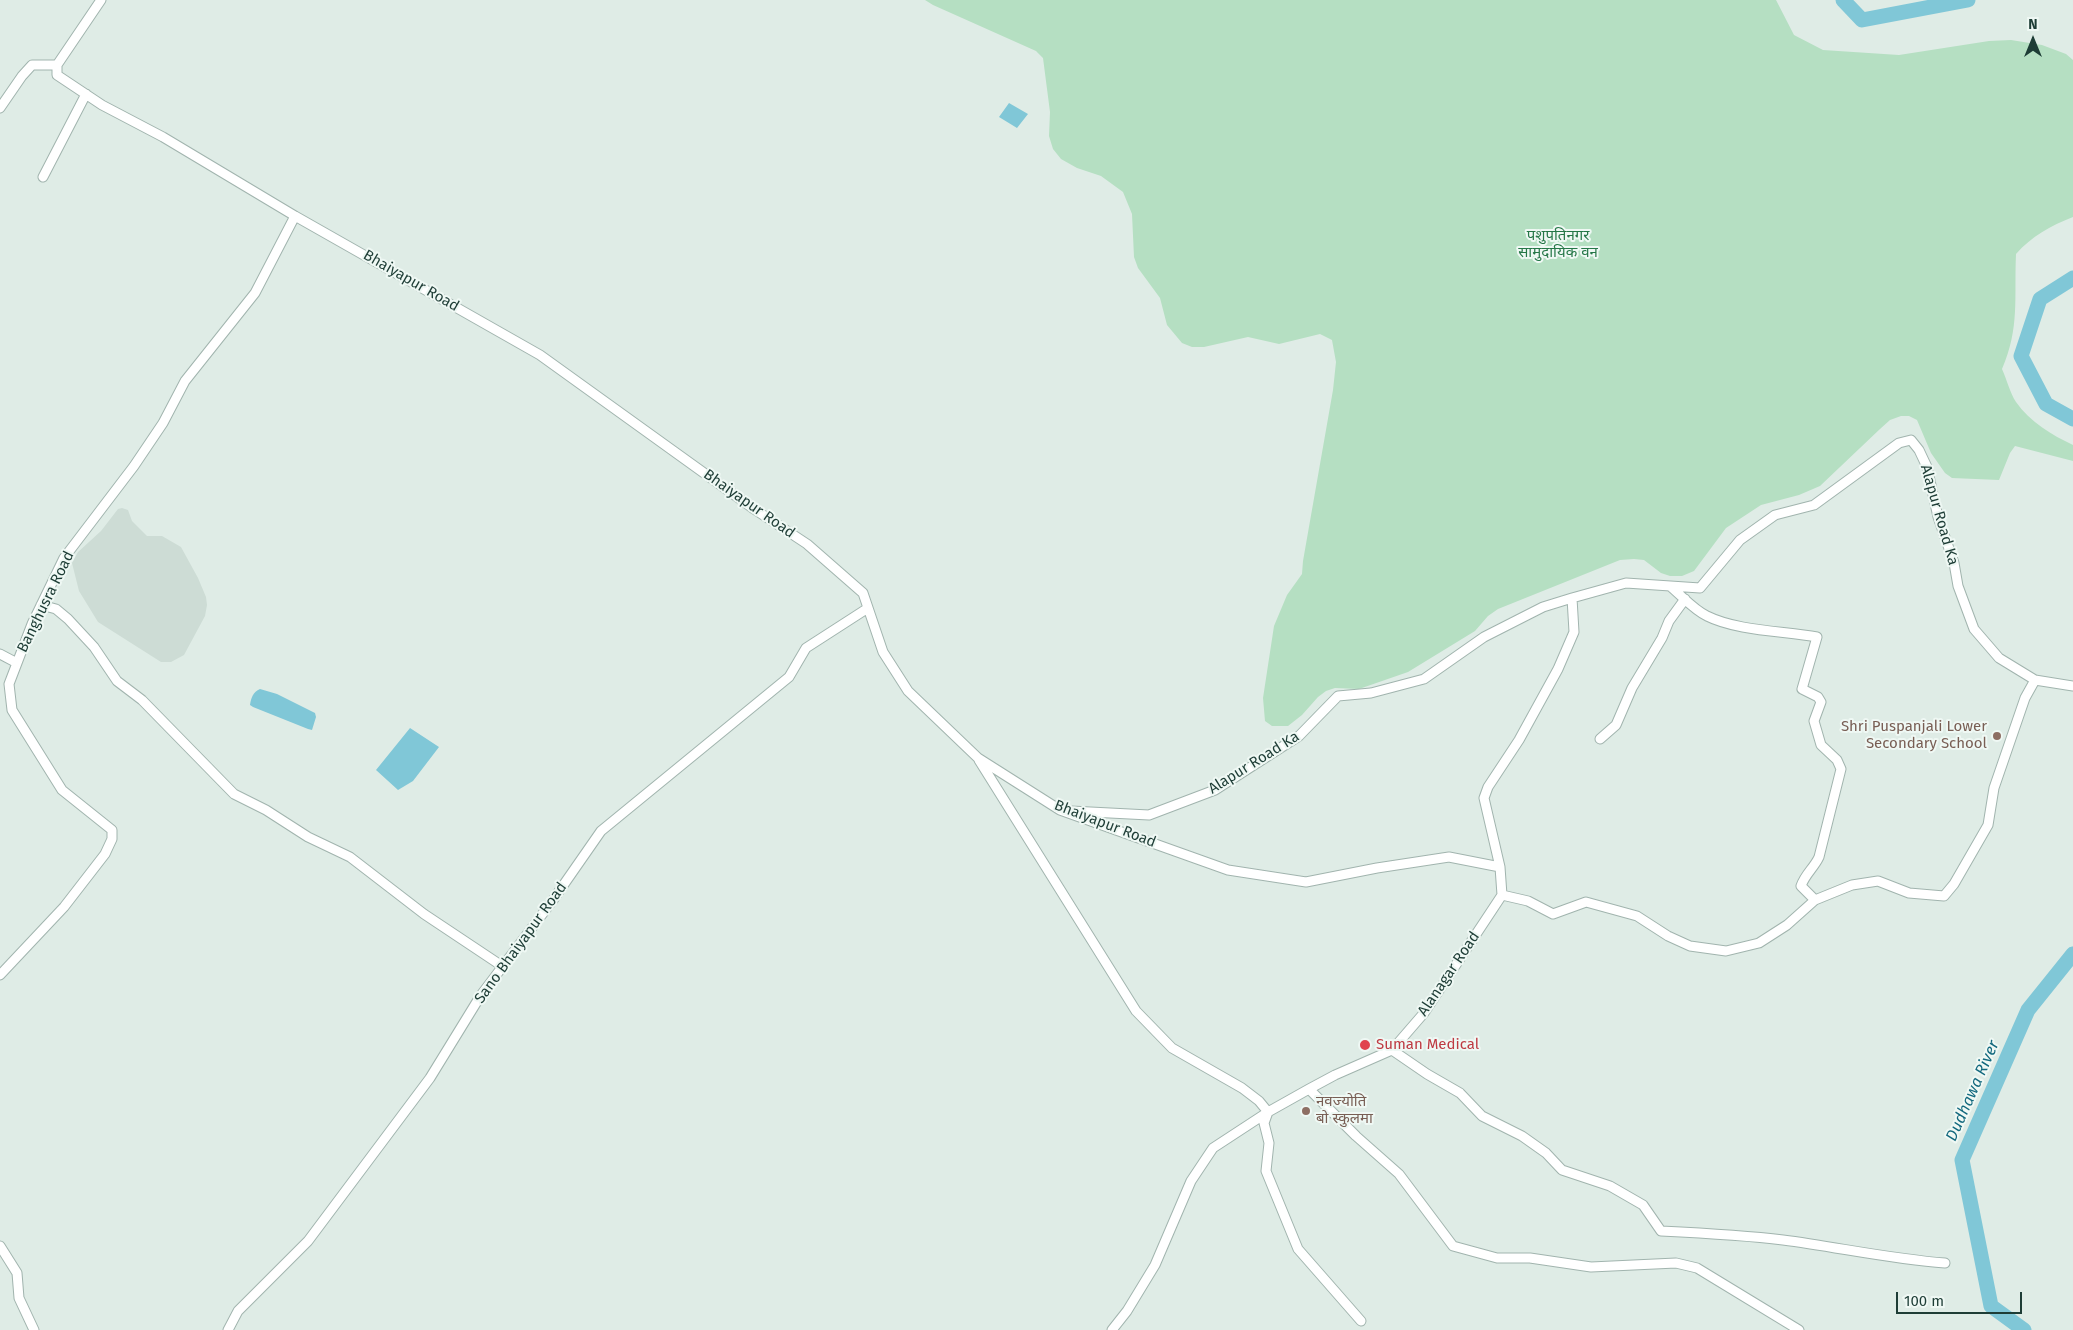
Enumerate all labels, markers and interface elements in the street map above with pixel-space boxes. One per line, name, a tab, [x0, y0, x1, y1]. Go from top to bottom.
north arrow	[2008, 15, 2058, 65]
text: N	[2028, 16, 2038, 33]
park label: पशुपतिनगर सामुदायिक वन	[1518, 227, 1598, 262]
street label: Bhaiyapur Road	[360, 246, 462, 316]
street label: Alapur Road Ka	[1916, 463, 1962, 567]
street label: Bhaiyapur Road	[700, 466, 798, 542]
street label: Banghusra Road	[14, 548, 78, 656]
place label: Shri Puspanjali Lower Secondary School	[1841, 718, 1987, 753]
street label: Alapur Road Ka	[1205, 728, 1303, 798]
marker: Shri Puspanjali Lower Secondary School	[1991, 730, 2003, 742]
street label: Bhaiyapur Road	[1052, 796, 1158, 852]
street label: Sano Bhaiyapur Road	[471, 879, 571, 1007]
street label: Alanagar Road	[1414, 928, 1484, 1020]
place label: Suman Medical	[1376, 1036, 1479, 1054]
marker: Suman Medical	[1358, 1038, 1372, 1052]
water label: Dudhawa River	[1942, 1038, 2004, 1144]
place label: नवज्याेति बाे स्कुलमा	[1316, 1093, 1373, 1128]
marker: नवज्याेति बाे स्कुलमा	[1300, 1105, 1312, 1117]
scale bar	[1898, 1282, 2024, 1314]
text: 100 m	[1904, 1292, 1944, 1310]

